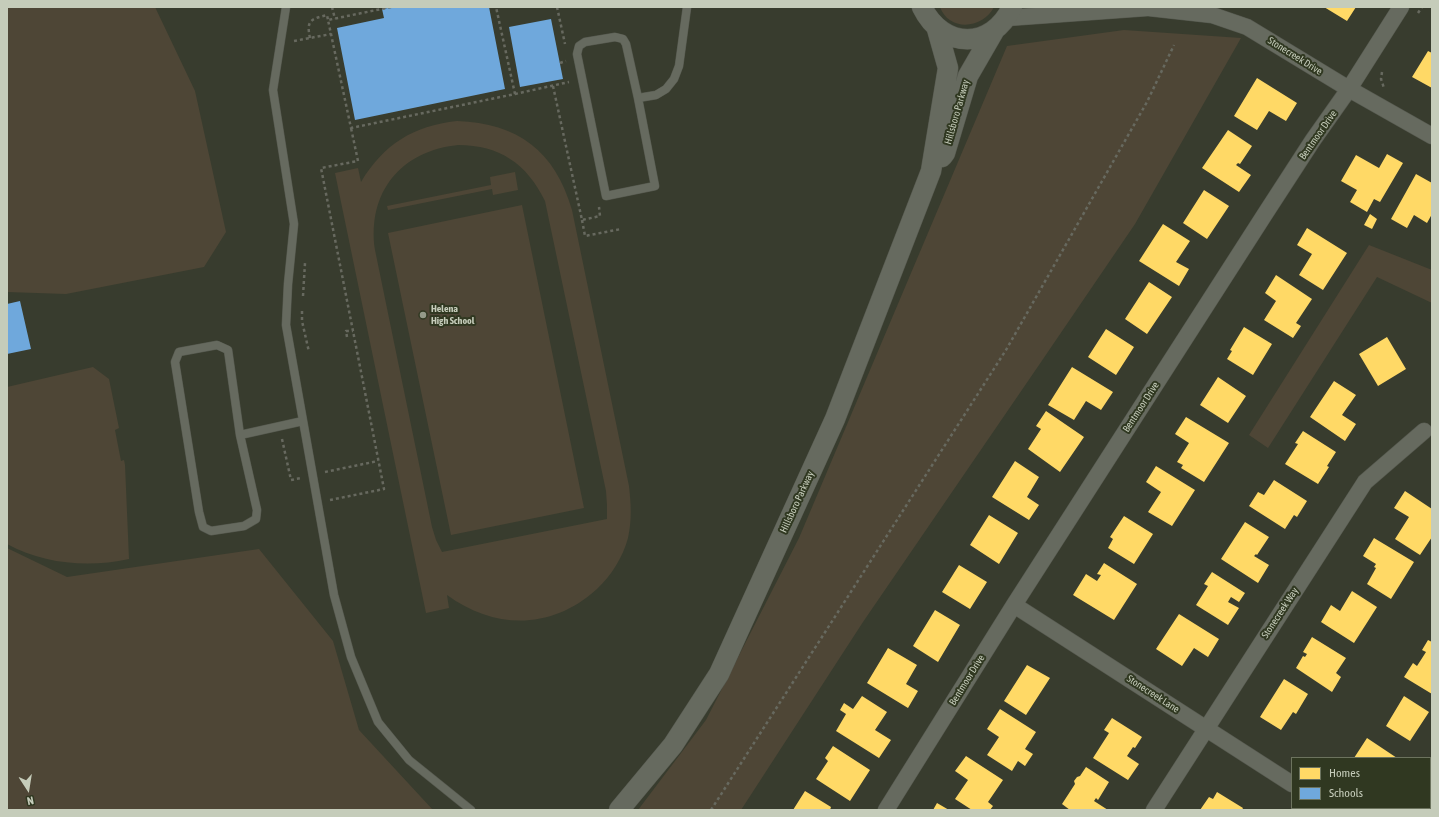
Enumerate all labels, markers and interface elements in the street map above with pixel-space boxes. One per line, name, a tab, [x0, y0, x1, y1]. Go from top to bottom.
street label: Stonecreek Drive	[1266, 35, 1324, 77]
street label: Hillsboro Parkway	[942, 78, 972, 146]
street label: Bentmoor Drive	[1297, 108, 1339, 162]
place label: Helena High School	[431, 303, 474, 326]
marker: Helena High School	[418, 310, 428, 320]
street label: Bentmoor Drive	[1120, 380, 1162, 434]
street label: Hillsboro Parkway	[777, 469, 817, 535]
street label: Stonecreek Way	[1259, 585, 1301, 641]
street label: Bentmoor Drive	[947, 653, 987, 707]
street label: Stonecreek Lane	[1124, 673, 1182, 715]
legend	[1291, 757, 1431, 809]
text: Homes	[1329, 766, 1360, 780]
north arrow	[8, 769, 48, 809]
text: Schools	[1329, 786, 1363, 800]
text: N	[26, 794, 35, 807]

